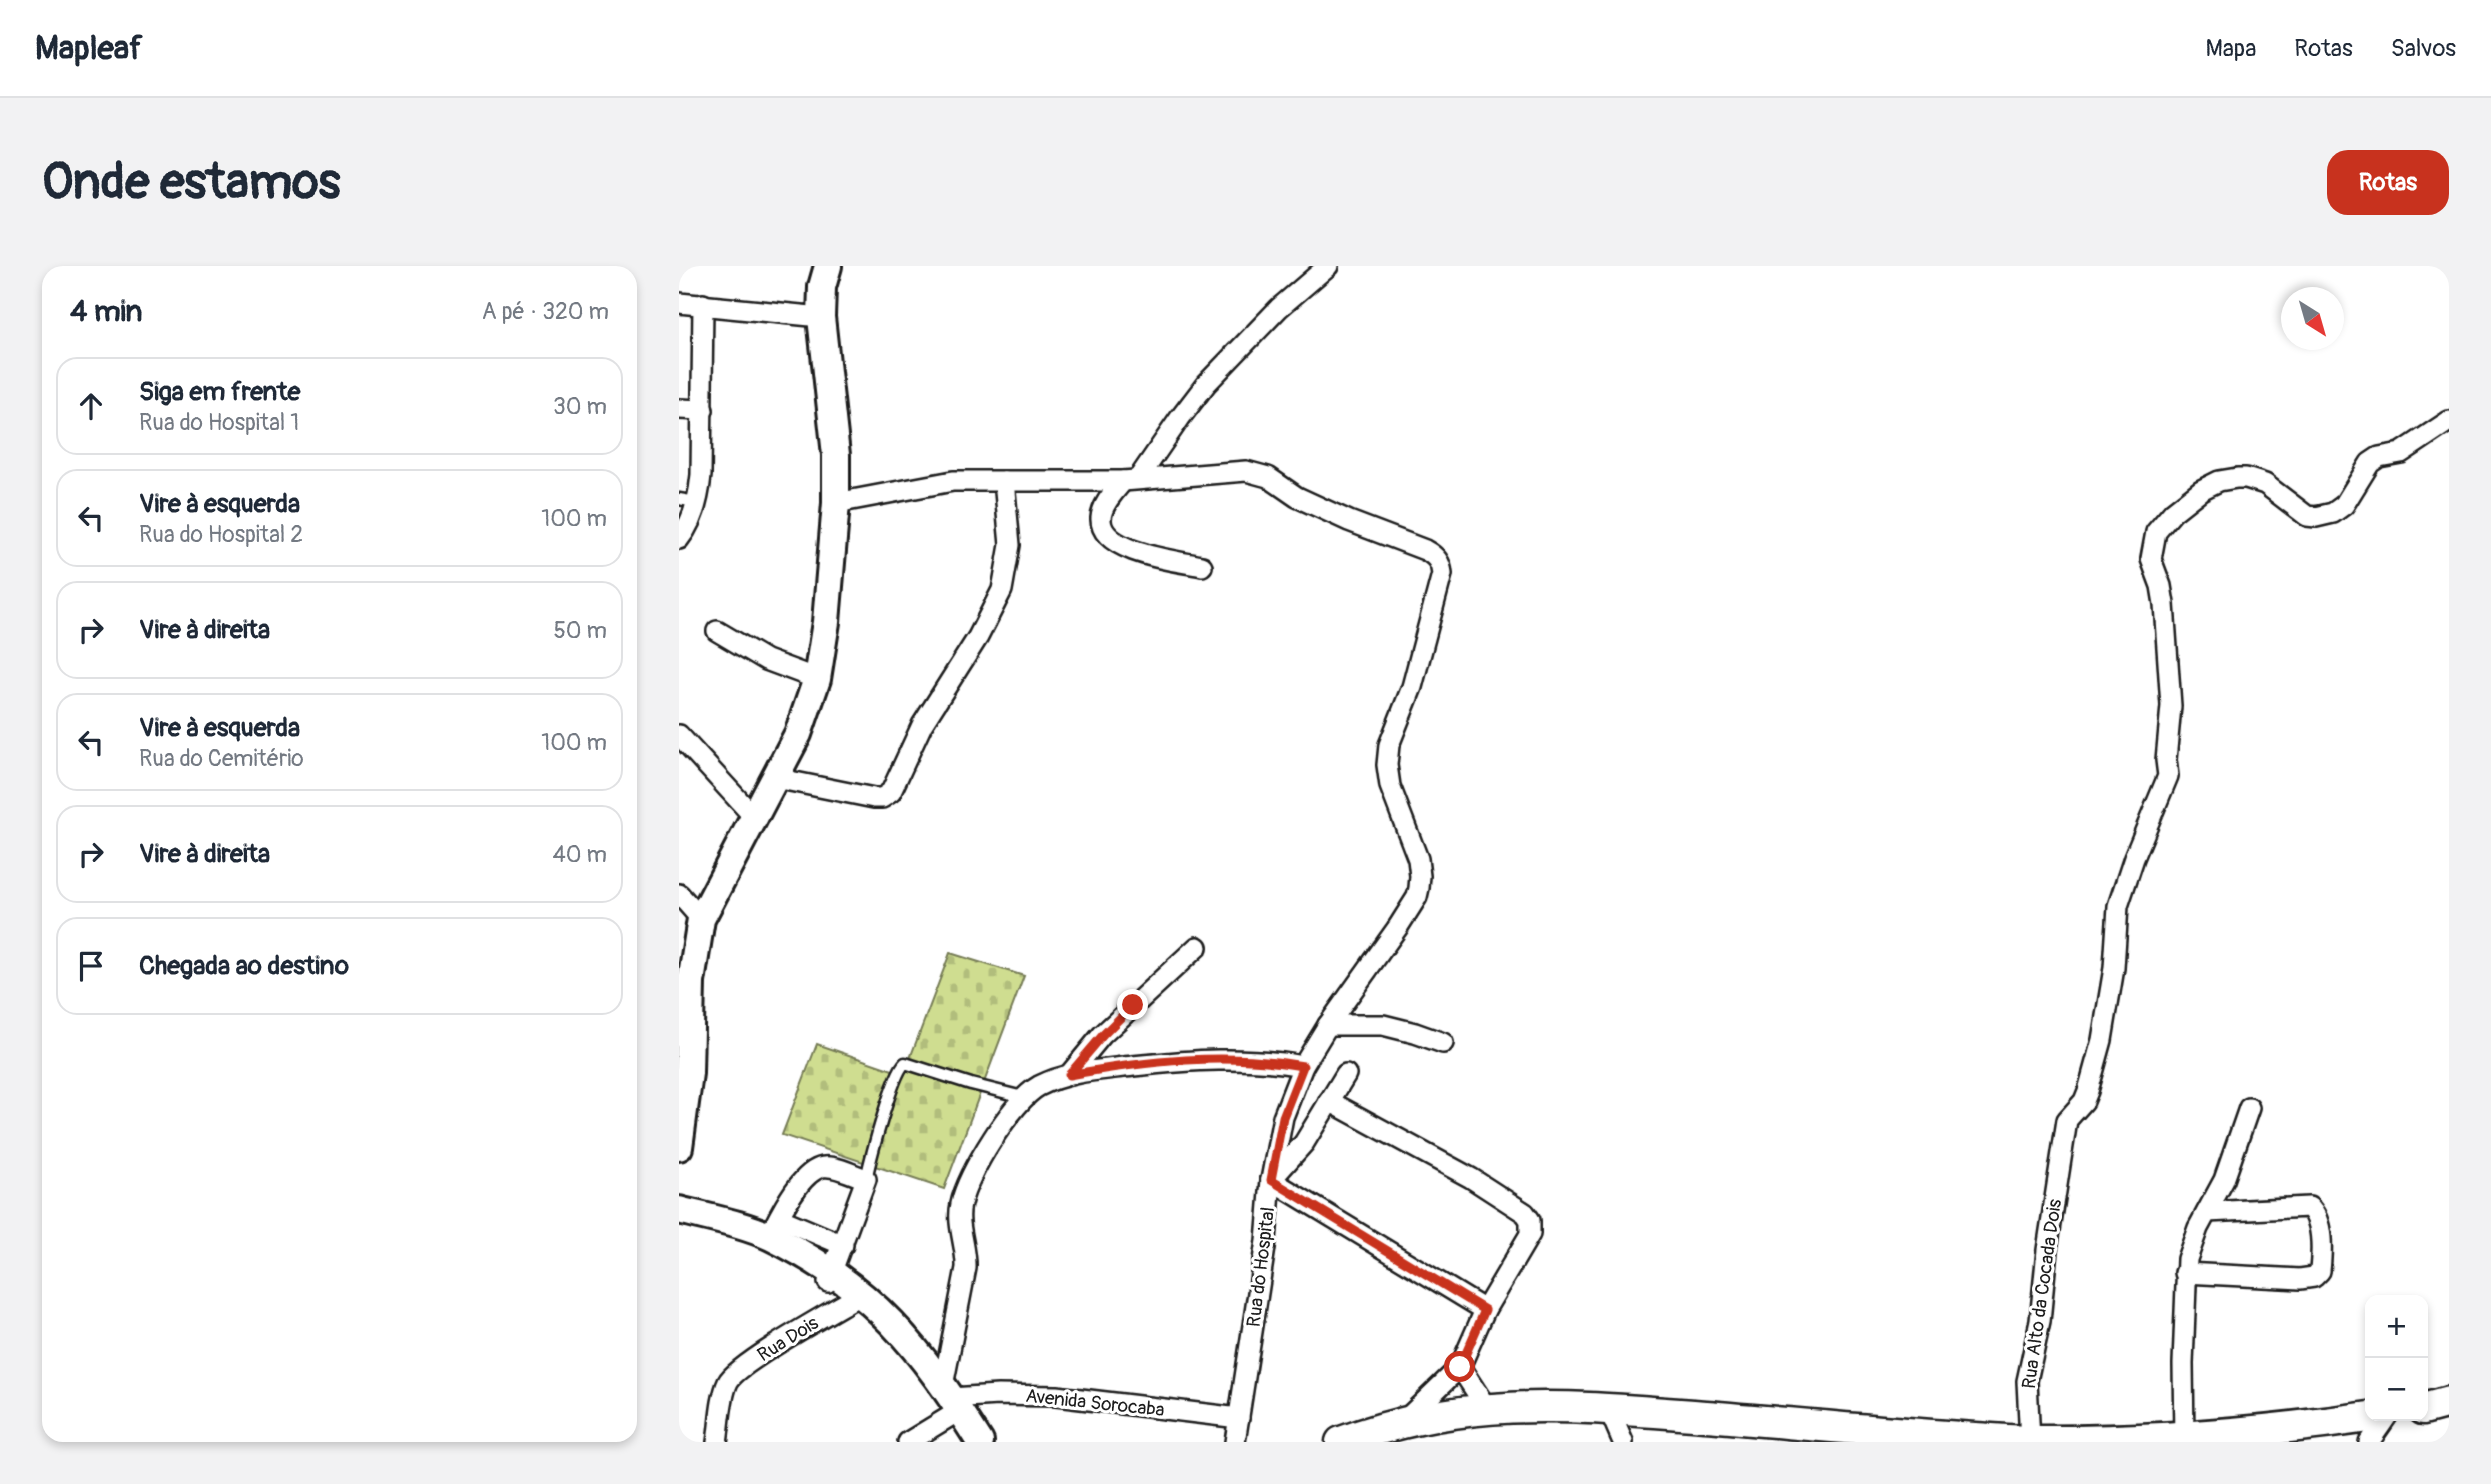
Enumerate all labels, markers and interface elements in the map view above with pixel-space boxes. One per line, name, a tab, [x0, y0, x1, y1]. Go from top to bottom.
text: Mapleaf	[35, 28, 143, 69]
text: Mapa	[2205, 34, 2256, 63]
text: Rotas	[2294, 34, 2353, 63]
text: Salvos	[2391, 34, 2456, 63]
button: Rotas	[2327, 150, 2449, 215]
text: Onde estamos	[42, 152, 340, 213]
north arrow	[2281, 287, 2344, 350]
text: 4 min	[70, 293, 143, 330]
text: A pé · 320 m	[482, 297, 609, 326]
text: Siga em frente	[139, 376, 300, 408]
icon: ahead	[72, 387, 110, 425]
text: 30 m	[553, 392, 607, 421]
text: Rua do Hospital 1	[139, 408, 299, 437]
text: Vire à esquerda	[139, 488, 300, 520]
icon: left	[72, 499, 110, 537]
text: 100 m	[541, 504, 607, 533]
text: Rua do Hospital 2	[139, 520, 303, 549]
icon: right	[72, 611, 110, 649]
text: Vire à direita	[139, 614, 270, 646]
text: 50 m	[553, 616, 607, 645]
text: Vire à esquerda	[139, 712, 300, 744]
icon: left	[72, 723, 110, 761]
text: 100 m	[541, 728, 607, 757]
text: Rua do Cemitério	[139, 744, 304, 773]
icon: right	[72, 835, 110, 873]
text: Vire à direita	[139, 838, 270, 870]
text: 40 m	[553, 840, 607, 869]
icon: arrive	[72, 947, 110, 985]
text: Chegada ao destino	[139, 950, 349, 982]
route end	[1117, 989, 1148, 1020]
street label: Rua Alto da Cocada Dois	[2017, 1197, 2067, 1390]
street label: Rua do Hospital	[1242, 1206, 1280, 1328]
map controls	[2365, 1295, 2428, 1421]
button: +	[2365, 1295, 2428, 1358]
street label: Rua Dois	[753, 1311, 823, 1367]
route start	[1444, 1351, 1475, 1382]
button: −	[2365, 1358, 2428, 1421]
street label: Avenida Sorocaba	[1024, 1384, 1166, 1422]

